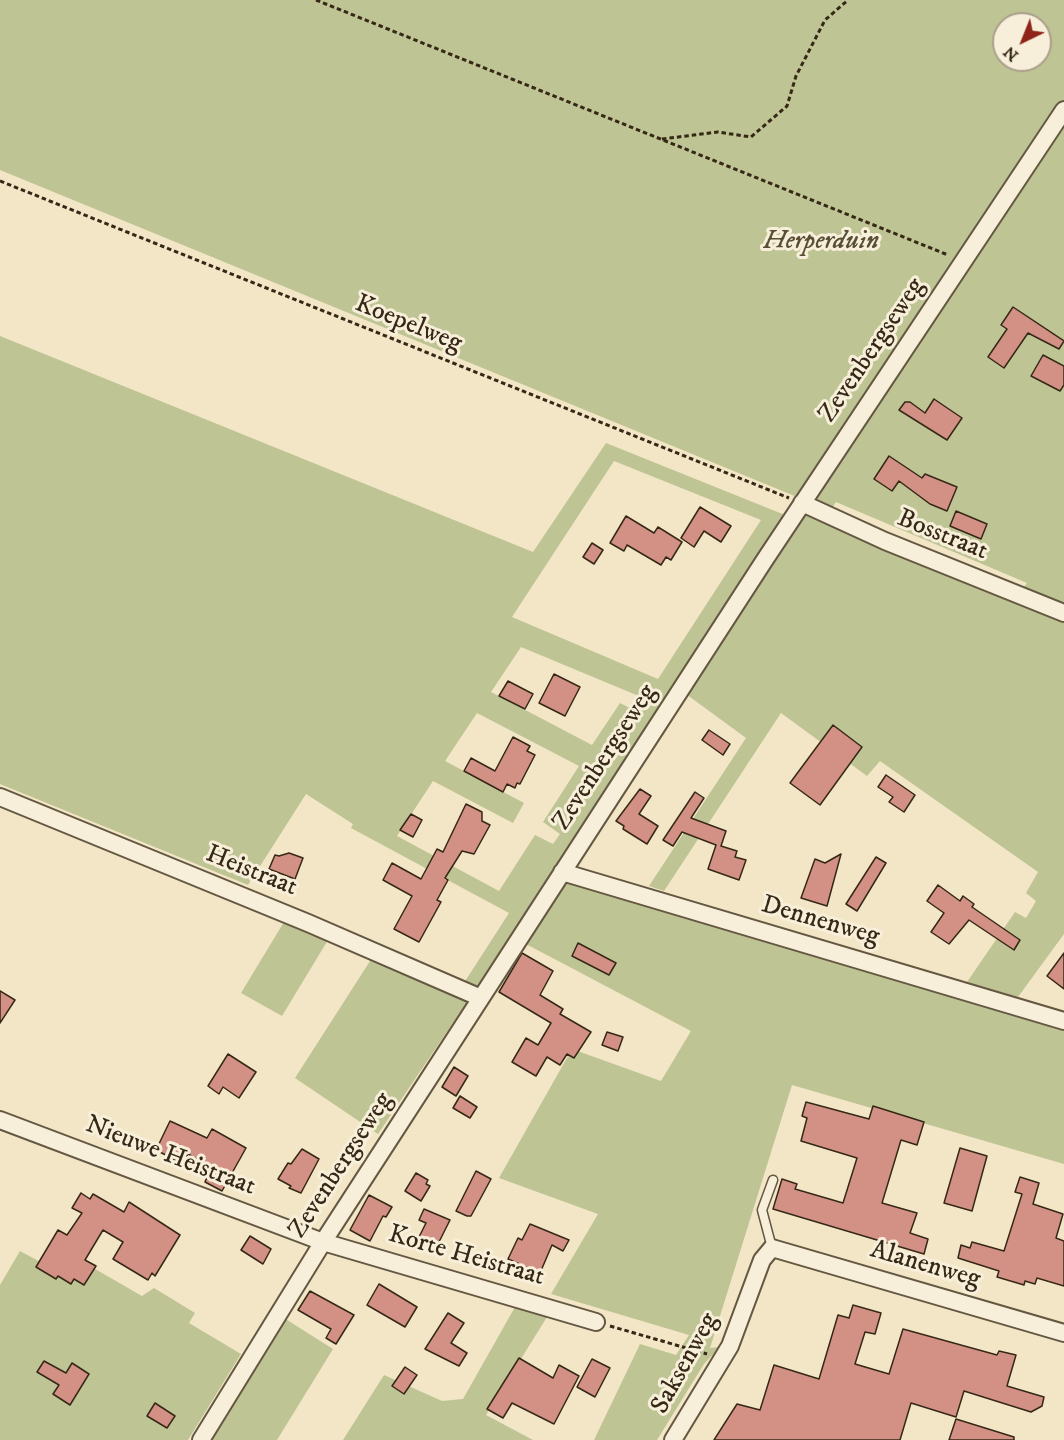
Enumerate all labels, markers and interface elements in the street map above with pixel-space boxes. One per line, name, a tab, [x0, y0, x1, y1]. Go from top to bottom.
north arrow	[992, 12, 1052, 72]
text: N	[999, 42, 1023, 66]
park label: Herperduin	[763, 227, 879, 259]
street label: Zevenbergseweg	[813, 273, 933, 429]
street label: Koepelweg	[350, 289, 466, 361]
street label: Bosstraat	[892, 504, 992, 568]
street label: Zevenbergseweg	[547, 679, 665, 837]
street label: Heistraat	[201, 840, 301, 904]
street label: Dennenweg	[757, 890, 883, 954]
street label: Zevenbergseweg	[283, 1087, 401, 1245]
street label: Nieuwe Heistraat	[81, 1110, 259, 1204]
street label: Korte Heistraat	[384, 1220, 548, 1294]
street label: Alanenweg	[866, 1235, 984, 1297]
street label: Saksenweg	[646, 1308, 726, 1420]

